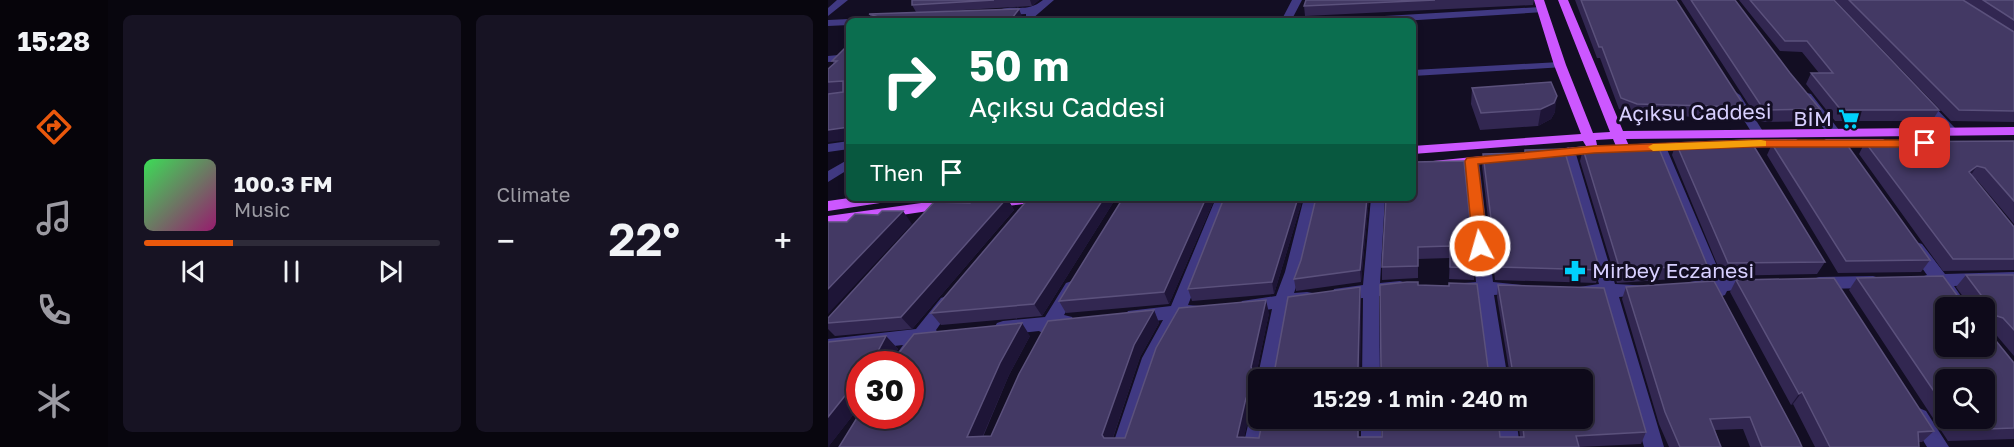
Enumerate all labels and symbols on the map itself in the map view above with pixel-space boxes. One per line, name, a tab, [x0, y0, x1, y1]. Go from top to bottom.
street label: Açıksu Caddesi	[1618, 98, 1772, 126]
place label: BİM	[1793, 105, 1832, 131]
supermarket icon: BİM	[1837, 107, 1861, 131]
pin	[1899, 117, 1950, 168]
position arrow	[1448, 214, 1512, 278]
place label: Mirbey Eczanesi	[1592, 257, 1754, 283]
pharmacy icon: Mirbey Eczanesi	[1563, 259, 1587, 283]
speed limit sign: 30	[846, 351, 924, 429]

